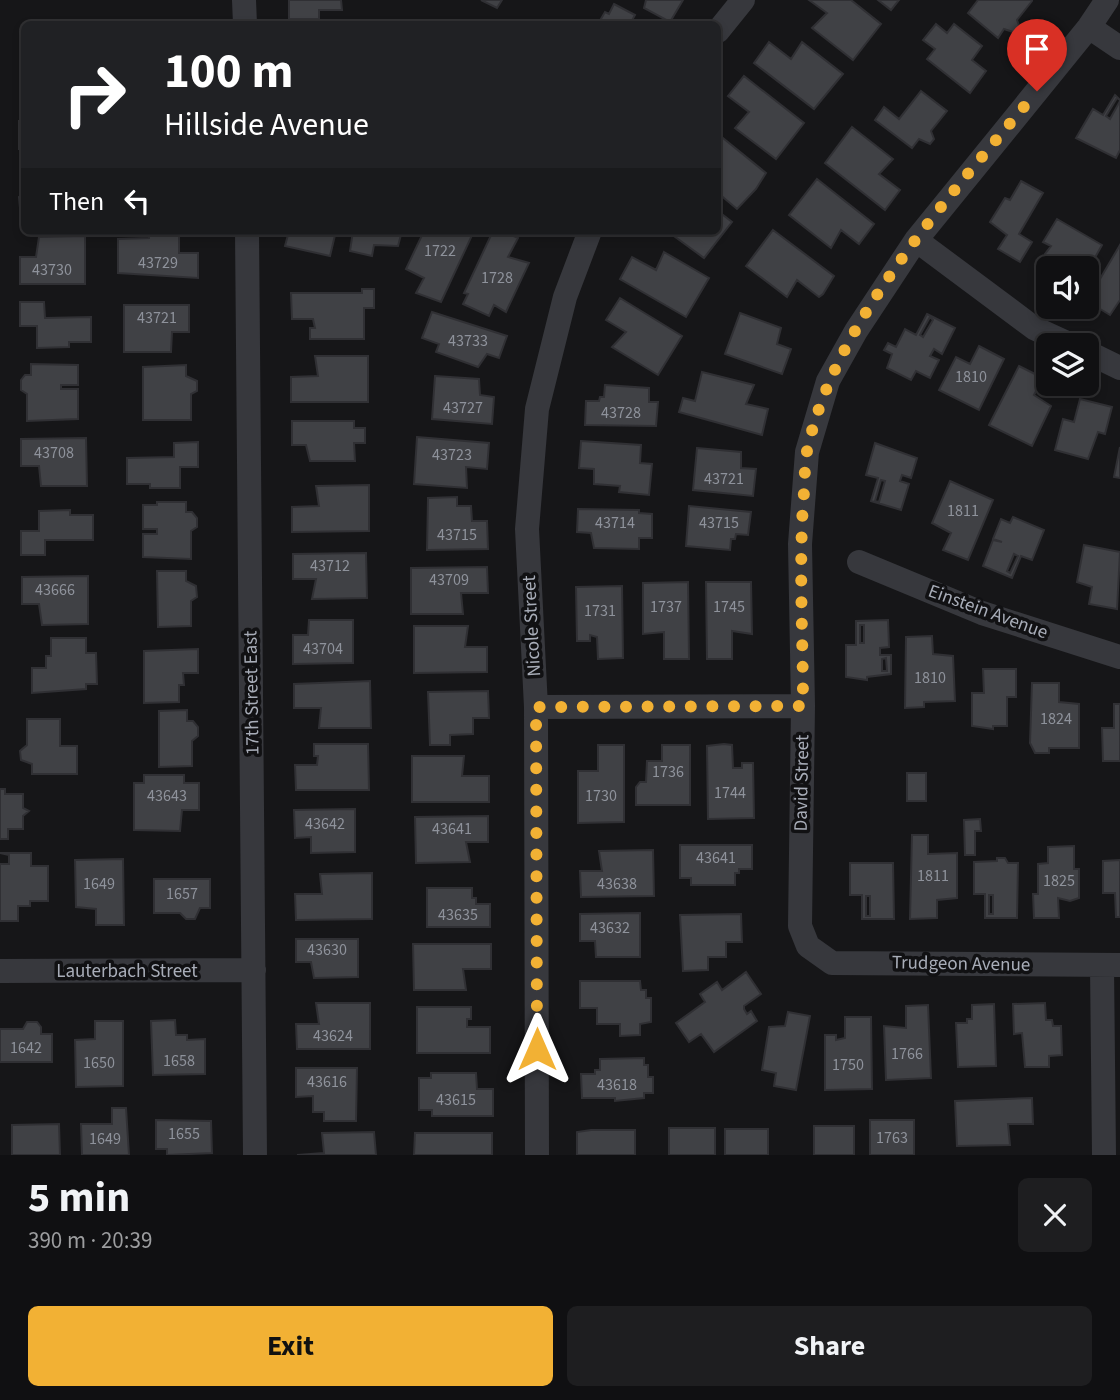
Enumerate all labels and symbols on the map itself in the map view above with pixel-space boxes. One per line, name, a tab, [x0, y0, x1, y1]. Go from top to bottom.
pin	[1007, 19, 1067, 91]
house number: 1722	[424, 240, 456, 262]
house number: 43729	[138, 252, 178, 274]
house number: 43730	[32, 259, 72, 281]
house number: 1728	[481, 267, 513, 289]
house number: 43721	[137, 307, 177, 329]
house number: 43733	[448, 330, 488, 352]
house number: 1810	[955, 366, 987, 388]
house number: 43727	[443, 397, 483, 419]
house number: 43728	[601, 402, 641, 424]
house number: 43708	[34, 442, 74, 464]
house number: 43723	[432, 444, 472, 466]
house number: 43721	[704, 468, 744, 490]
house number: 1811	[947, 500, 979, 522]
house number: 43714	[595, 512, 635, 534]
house number: 43715	[699, 512, 739, 534]
house number: 43715	[437, 524, 477, 546]
house number: 43712	[310, 555, 350, 577]
house number: 43709	[429, 569, 469, 591]
street label: Nicole Street	[516, 574, 548, 677]
street label: Einstein Avenue	[924, 578, 1052, 646]
house number: 43666	[35, 579, 75, 601]
house number: 1737	[650, 596, 682, 618]
house number: 1745	[713, 596, 745, 618]
house number: 1731	[584, 600, 616, 622]
street label: 17th Street East	[237, 630, 267, 755]
house number: 43704	[303, 638, 343, 660]
house number: 1810	[914, 667, 946, 689]
house number: 1824	[1040, 708, 1072, 730]
street label: David Street	[788, 734, 816, 832]
house number: 1736	[652, 761, 684, 783]
house number: 1744	[714, 782, 746, 804]
house number: 43643	[147, 785, 187, 807]
house number: 1730	[585, 785, 617, 807]
house number: 43642	[305, 813, 345, 835]
house number: 43641	[432, 818, 472, 840]
house number: 43641	[696, 847, 736, 869]
house number: 1811	[917, 865, 949, 887]
house number: 1825	[1043, 870, 1075, 892]
house number: 1649	[83, 873, 115, 895]
house number: 43638	[597, 873, 637, 895]
house number: 1657	[166, 883, 198, 905]
house number: 43635	[438, 904, 478, 926]
house number: 43632	[590, 917, 630, 939]
house number: 43630	[307, 939, 347, 961]
street label: Trudgeon Avenue	[891, 949, 1031, 979]
street label: Lauterbach Street	[56, 958, 198, 985]
position arrow	[500, 1012, 574, 1086]
house number: 43624	[313, 1025, 353, 1047]
house number: 1642	[10, 1037, 42, 1059]
house number: 1766	[891, 1043, 923, 1065]
house number: 1658	[163, 1050, 195, 1072]
house number: 1650	[83, 1052, 115, 1074]
house number: 1750	[832, 1054, 864, 1076]
house number: 43616	[307, 1071, 347, 1093]
house number: 43618	[597, 1074, 637, 1096]
house number: 43615	[436, 1089, 476, 1111]
house number: 1655	[168, 1123, 200, 1145]
house number: 1763	[876, 1127, 908, 1149]
house number: 1649	[89, 1128, 121, 1150]

